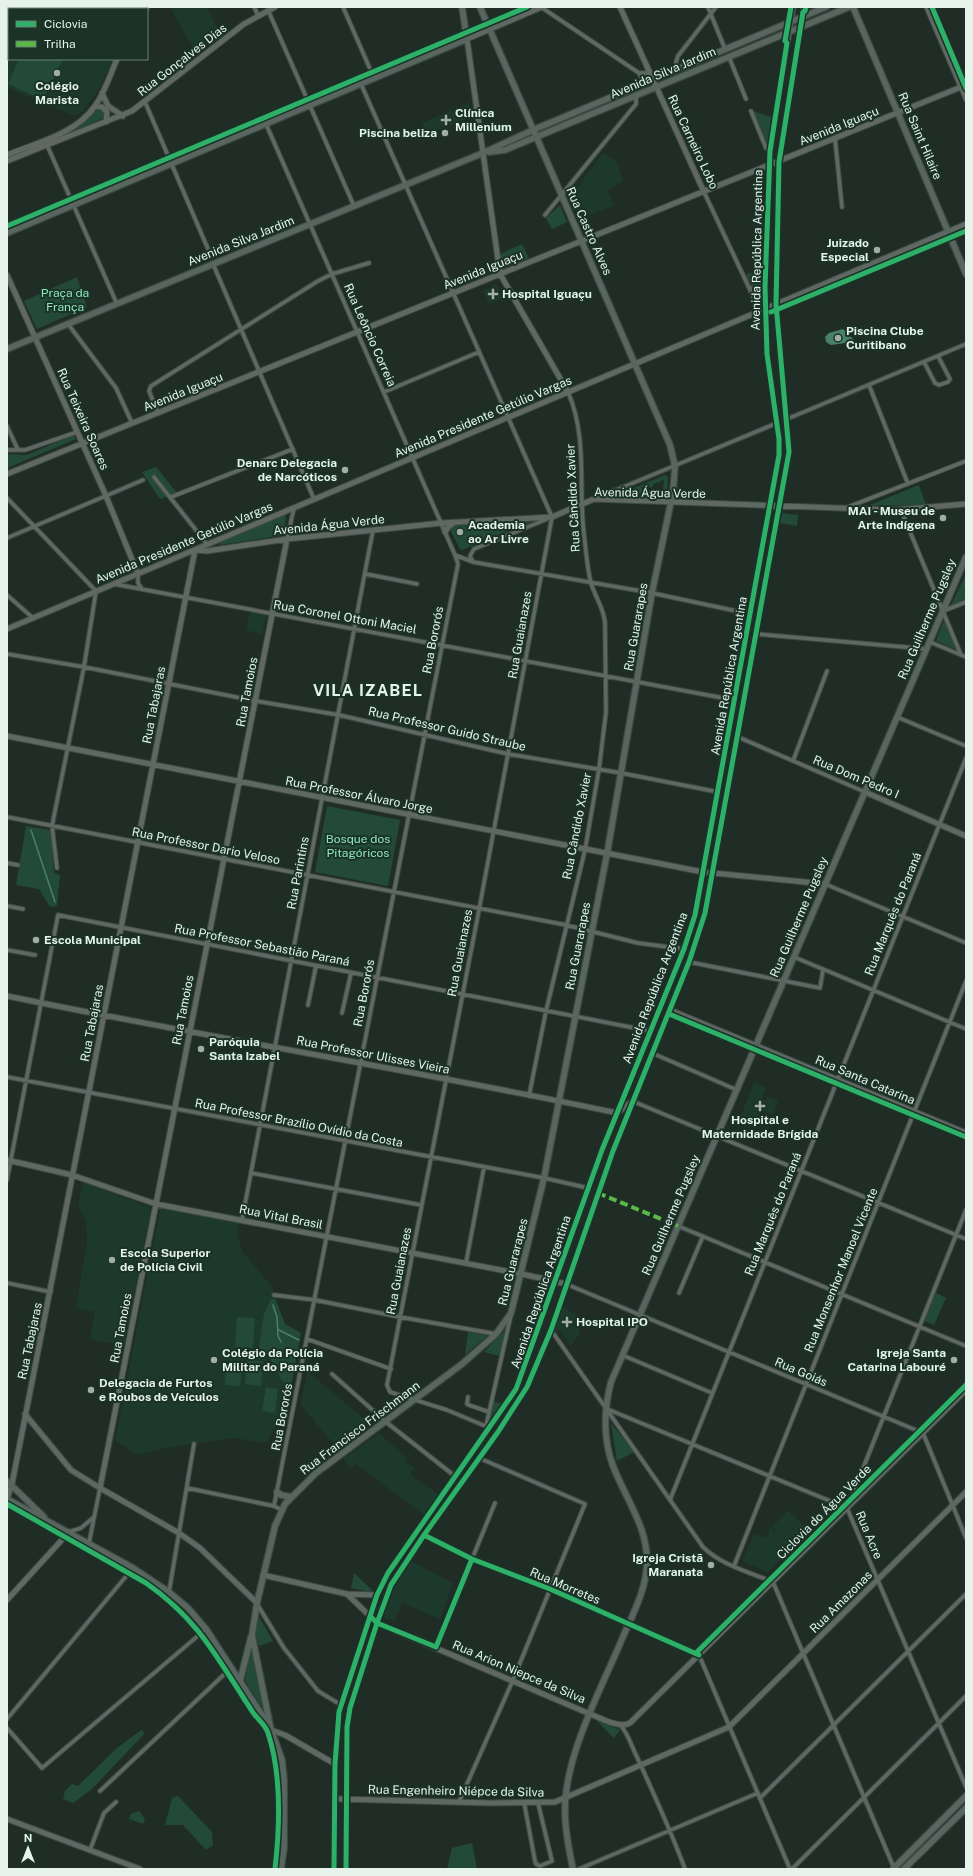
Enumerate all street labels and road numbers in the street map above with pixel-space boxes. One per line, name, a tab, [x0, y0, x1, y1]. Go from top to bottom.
street label: Rua Gonçalves Dias	[135, 21, 229, 99]
street label: Avenida Silva Jardim	[608, 44, 718, 102]
street label: Rua Saint Hilaire	[895, 90, 945, 182]
street label: Rua Carneiro Lobo	[665, 93, 721, 192]
street label: Avenida Iguaçu	[797, 104, 881, 148]
street label: Avenida República Argentina	[749, 170, 765, 330]
street label: Rua Castro Alves	[563, 185, 615, 277]
street label: Avenida Silva Jardim	[186, 213, 296, 269]
street label: Avenida Iguaçu	[441, 248, 525, 292]
street label: Rua Leôncio Correia	[341, 281, 399, 389]
street label: Rua Teixeira Soares	[54, 366, 112, 472]
street label: Avenida Iguaçu	[141, 370, 225, 414]
street label: Avenida Presidente Getúlio Vargas	[392, 373, 574, 461]
street label: Rua Cândido Xavier	[563, 443, 583, 553]
street label: Avenida Água Verde	[594, 485, 706, 501]
street label: Avenida Presidente Getúlio Vargas	[93, 499, 275, 587]
street label: Avenida Água Verde	[273, 512, 386, 538]
street label: Rua Guilherme Pugsley	[895, 556, 959, 681]
street label: Rua Guararapes	[621, 582, 651, 672]
street label: Rua Guaianazes	[505, 590, 535, 680]
street label: Avenida República Argentina	[708, 596, 750, 756]
street label: Rua Coronel Ottoni Maciel	[272, 597, 418, 637]
street label: Rua Bororós	[420, 605, 446, 675]
street label: Rua Tamoios	[233, 656, 261, 728]
street label: Rua Tabajaras	[140, 665, 168, 745]
street label: Rua Professor Guido Straube	[367, 704, 527, 754]
street label: Rua Dom Pedro I	[811, 753, 901, 801]
street label: Rua Cândido Xavier	[560, 771, 594, 881]
street label: Rua Professor Álvaro Jorge	[284, 774, 434, 816]
street label: Rua Professor Dario Veloso	[131, 825, 281, 867]
street label: Rua Parintins	[284, 835, 312, 911]
street label: Rua Marquês do Paraná	[862, 850, 924, 978]
street label: Rua Guilherme Pugsley	[767, 854, 831, 979]
street label: Rua Guararapes	[563, 901, 593, 991]
street label: Rua Guaianazes	[445, 908, 475, 998]
street label: Avenida República Argentina	[620, 910, 690, 1066]
street label: Rua Professor Sebastião Paraná	[173, 921, 351, 969]
street label: Rua Bororós	[351, 958, 377, 1028]
street label: Rua Tamoios	[169, 974, 197, 1046]
street label: Rua Tabajaras	[78, 983, 106, 1063]
street label: Rua Professor Ulisses Vieira	[295, 1033, 451, 1077]
street label: Rua Santa Catarina	[813, 1053, 917, 1107]
street label: Rua Professor Brazílio Ovídio da Costa	[194, 1096, 404, 1150]
street label: Rua Marquês do Paraná	[742, 1150, 804, 1278]
street label: Rua Guilherme Pugsley	[639, 1152, 703, 1277]
street label: Rua Monsenhor Manoel Vicente	[802, 1186, 881, 1354]
street label: Rua Vital Brasil	[238, 1202, 324, 1232]
street label: Avenida República Argentina	[508, 1214, 574, 1370]
street label: Rua Guararapes	[495, 1217, 531, 1307]
street label: Rua Guaianazes	[384, 1226, 414, 1316]
street label: Rua Tamoios	[107, 1292, 135, 1364]
street label: Rua Tabajaras	[15, 1301, 45, 1381]
street label: Rua Goiás	[773, 1355, 829, 1389]
street label: Rua Francisco Frischmann	[297, 1378, 423, 1478]
street label: Rua Bororós	[269, 1382, 295, 1452]
street label: Ciclovia do Água Verde	[774, 1462, 874, 1562]
street label: Rua Acre	[853, 1509, 885, 1561]
street label: Rua Morretes	[528, 1565, 602, 1607]
street label: Rua Amazonas	[807, 1568, 875, 1636]
street label: Rua Arion Niepce da Silva	[450, 1638, 588, 1706]
street label: Rua Engenheiro Niépce da Silva	[368, 1782, 544, 1800]

